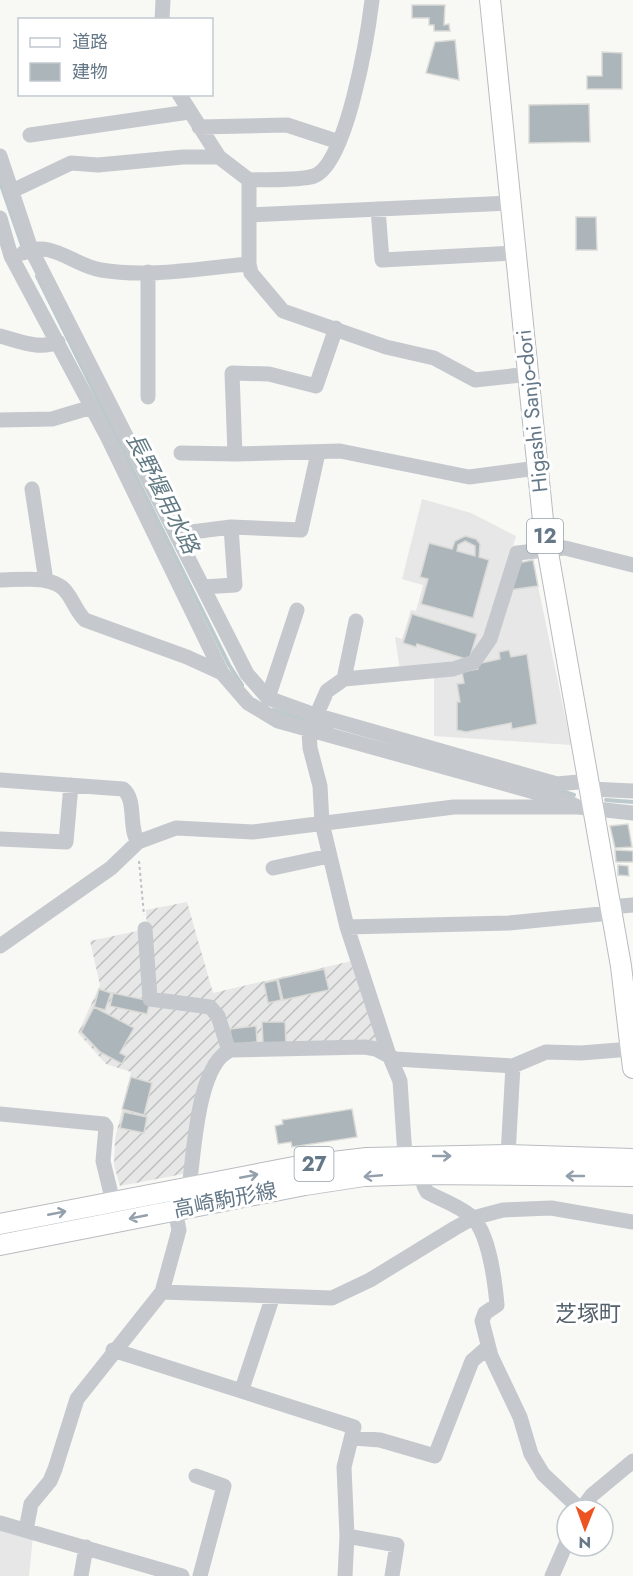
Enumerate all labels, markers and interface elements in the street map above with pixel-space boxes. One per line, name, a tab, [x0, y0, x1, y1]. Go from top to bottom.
legend	[18, 18, 213, 96]
text: 道路	[72, 29, 108, 55]
text: 建物	[72, 59, 108, 85]
street label: Higashi Sanjo-dori	[509, 328, 555, 494]
water label: 長野堰用水路	[119, 427, 208, 561]
road number: 12	[527, 519, 563, 553]
road number: 27	[294, 1147, 334, 1181]
one-way arrow	[432, 1150, 452, 1162]
one-way arrow	[239, 1170, 258, 1181]
one-way arrow	[565, 1170, 585, 1182]
one-way arrow	[364, 1171, 384, 1182]
street label: 高崎駒形線	[171, 1175, 279, 1225]
one-way arrow	[47, 1207, 67, 1218]
one-way arrow	[128, 1212, 148, 1223]
district label: 芝塚町	[555, 1297, 621, 1329]
north arrow	[555, 1498, 615, 1558]
text: N	[578, 1531, 591, 1554]

